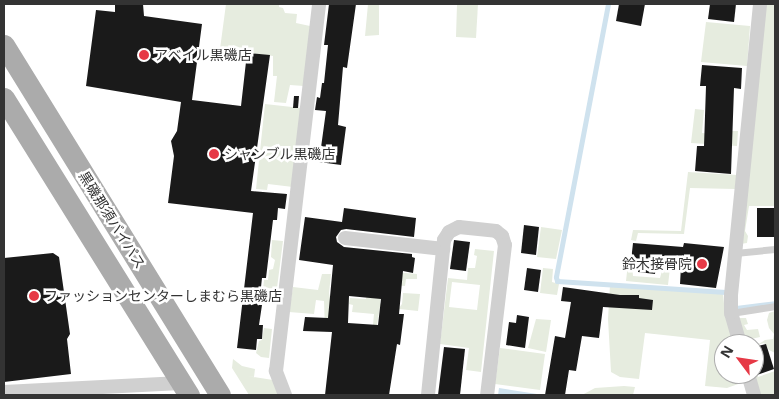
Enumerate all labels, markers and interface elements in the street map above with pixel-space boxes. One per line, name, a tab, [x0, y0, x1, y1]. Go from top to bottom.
place label: アベイル黒磯店	[154, 47, 252, 63]
marker: アベイル黒磯店	[138, 49, 150, 61]
place label: シャンブル黒磯店	[224, 146, 336, 162]
marker: シャンブル黒磯店	[208, 148, 220, 160]
street label: 黒磯那須バイパス	[75, 168, 149, 272]
place label: 鈴木接骨院	[622, 256, 692, 272]
marker: 鈴木接骨院	[696, 258, 708, 270]
place label: ファッションセンターしまむら黒磯店	[44, 288, 282, 304]
marker: ファッションセンターしまむら黒磯店	[28, 290, 40, 302]
north arrow	[714, 334, 764, 384]
text: N	[715, 342, 738, 361]

